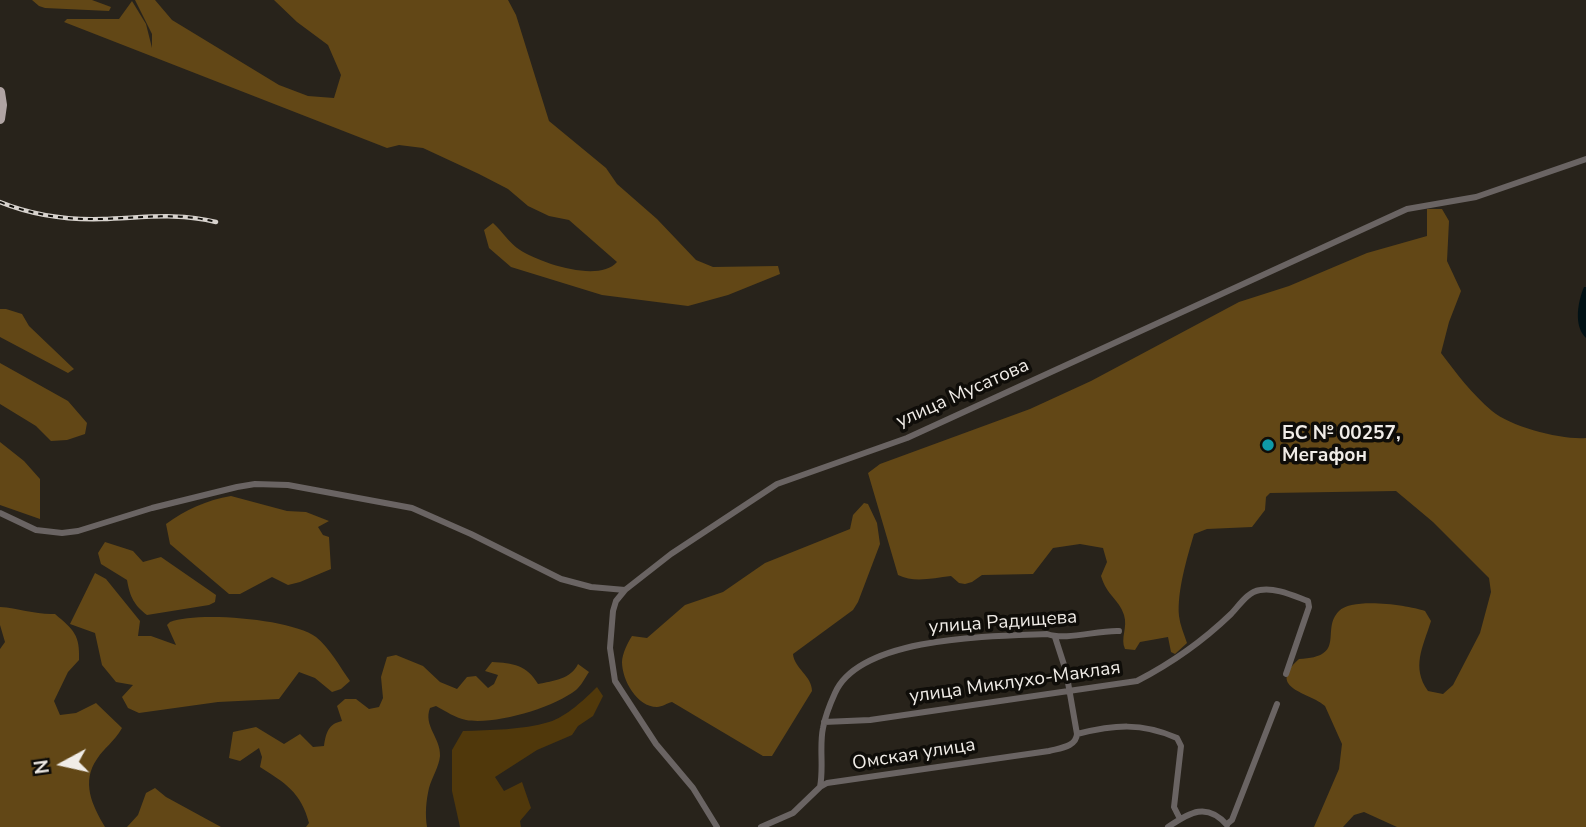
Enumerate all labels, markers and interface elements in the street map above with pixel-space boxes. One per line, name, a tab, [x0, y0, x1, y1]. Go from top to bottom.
street label: улица Мусатова	[893, 355, 1033, 433]
place label: БС № 00257, Мегафон	[1282, 423, 1401, 467]
marker: БС № 00257, Мегафон	[1260, 437, 1276, 453]
street label: улица Радищева	[928, 606, 1078, 640]
street label: улица Миклухо-Маклая	[908, 657, 1122, 709]
north arrow	[28, 729, 98, 799]
street label: Омская улица	[851, 734, 977, 776]
text: N	[28, 758, 56, 776]

